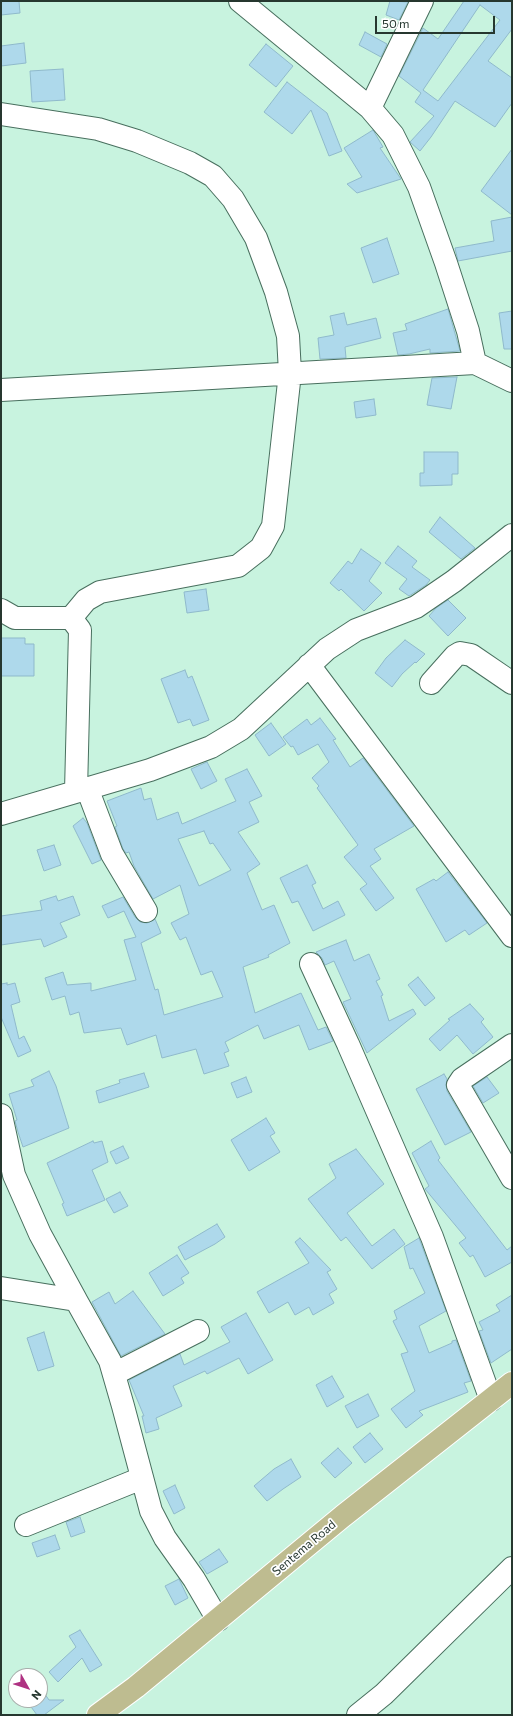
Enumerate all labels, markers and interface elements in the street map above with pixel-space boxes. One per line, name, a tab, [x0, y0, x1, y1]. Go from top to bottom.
scale bar	[377, 8, 497, 34]
text: 50 m	[382, 16, 410, 30]
street label: Sentema Road	[269, 1517, 339, 1579]
north arrow	[8, 1668, 48, 1708]
text: N	[29, 1688, 45, 1703]

